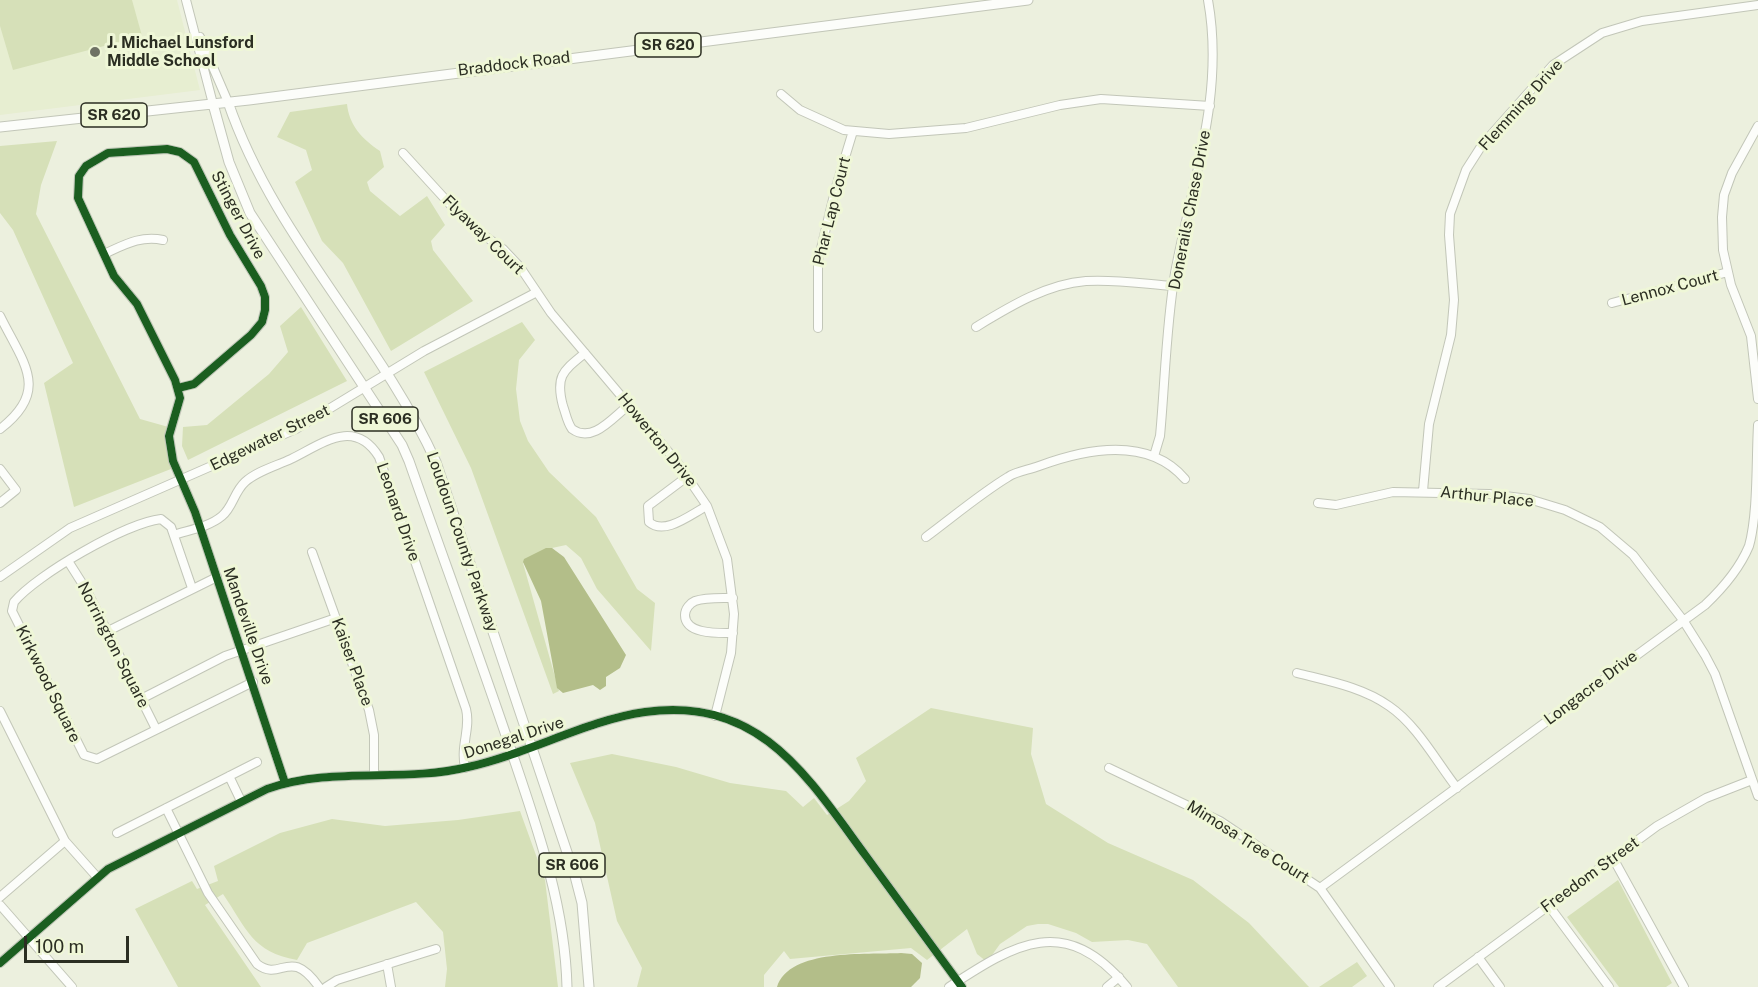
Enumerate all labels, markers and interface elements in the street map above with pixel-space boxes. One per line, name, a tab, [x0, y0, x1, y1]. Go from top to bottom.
place label: J. Michael Lunsford Middle School	[107, 33, 254, 71]
road number: SR 620	[635, 33, 701, 57]
marker: J. Michael Lunsford Middle School	[88, 45, 102, 59]
street label: Braddock Road	[457, 48, 571, 80]
street label: Flemming Drive	[1475, 55, 1567, 155]
road number: SR 620	[81, 103, 147, 127]
street label: Donerails Chase Drive	[1165, 129, 1215, 291]
street label: Phar Lap Court	[809, 155, 855, 267]
street label: Stinger Drive	[207, 168, 269, 262]
street label: Flyaway Court	[438, 191, 528, 279]
street label: Lennox Court	[1619, 266, 1721, 310]
street label: Howerton Drive	[613, 389, 701, 491]
street label: Edgewater Street	[207, 401, 333, 475]
road number: SR 606	[352, 407, 418, 431]
street label: Loudoun County Parkway	[422, 450, 502, 634]
street label: Leonard Drive	[372, 460, 424, 564]
street label: Arthur Place	[1439, 483, 1535, 511]
street label: Mandeville Drive	[219, 565, 277, 687]
street label: Norrington Square	[73, 579, 153, 711]
street label: Kaiser Place	[327, 615, 377, 709]
street label: Kirkwood Square	[11, 622, 85, 746]
street label: Longacre Drive	[1541, 647, 1641, 729]
street label: Donegal Drive	[462, 713, 566, 763]
street label: Mimosa Tree Court	[1183, 797, 1313, 887]
street label: Freedom Street	[1537, 833, 1643, 917]
road number: SR 606	[539, 853, 605, 877]
scale bar	[27, 924, 132, 962]
text: 100 m	[35, 936, 84, 957]

